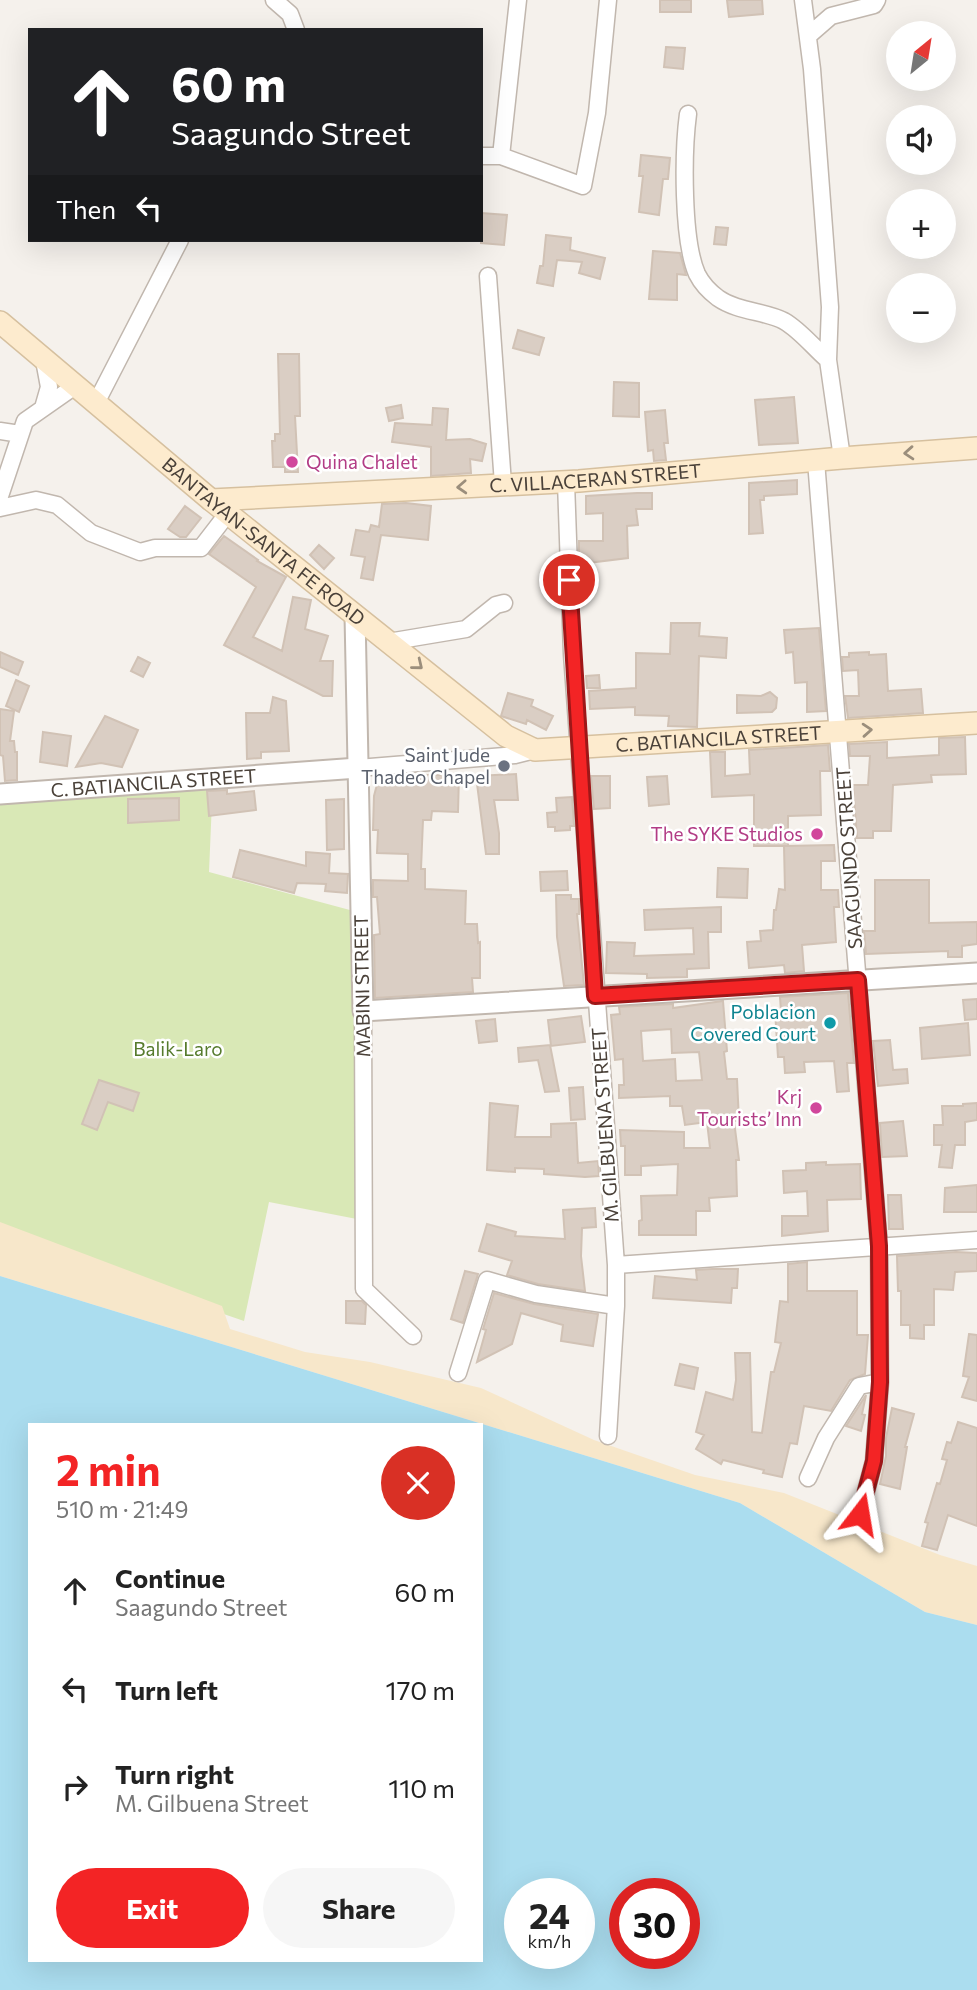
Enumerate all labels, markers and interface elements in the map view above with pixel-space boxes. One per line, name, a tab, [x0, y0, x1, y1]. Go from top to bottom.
north arrow	[886, 21, 956, 91]
map controls	[886, 21, 956, 343]
text: 60 m	[171, 52, 286, 112]
icon: ahead	[56, 56, 147, 147]
button: sound	[886, 105, 956, 175]
text: Saagundo Street	[171, 112, 411, 152]
icon: left	[130, 189, 168, 227]
button: +	[886, 189, 956, 259]
text: Then	[56, 193, 116, 224]
button: −	[886, 273, 956, 343]
one-way arrow	[903, 445, 914, 460]
place label: Quina Chalet	[306, 450, 418, 473]
street label: BANTAYAN-SANTA FE ROAD	[158, 452, 370, 630]
marker: Quina Chalet	[284, 454, 300, 470]
street label: C. VILLACERAN STREET	[489, 458, 702, 497]
one-way arrow	[456, 479, 467, 494]
pin	[539, 550, 599, 610]
icon: arrive	[550, 561, 588, 599]
one-way arrow	[409, 657, 422, 669]
street label: C. BATIANCILA STREET	[615, 721, 822, 756]
one-way arrow	[862, 722, 873, 737]
place label: Saint Jude Thadeo Chapel	[361, 743, 490, 788]
marker: Saint Jude Thadeo Chapel	[496, 758, 512, 774]
street label: C. BATIANCILA STREET	[50, 763, 257, 801]
street label: SAAGUNDO STREET	[831, 766, 866, 950]
place label: The SYKE Studios	[650, 822, 803, 845]
marker: The SYKE Studios	[809, 826, 825, 842]
street label: MABINI STREET	[349, 914, 374, 1058]
place label: Poblacion Covered Court	[690, 1000, 816, 1045]
marker: Poblacion Covered Court	[822, 1015, 838, 1031]
street label: M. GILBUENA STREET	[586, 1027, 623, 1223]
park label: Balik-Laro	[133, 1037, 223, 1060]
place label: Krj Tourists’ Inn	[697, 1085, 802, 1130]
marker: Krj Tourists’ Inn	[808, 1100, 824, 1116]
text: 2 min	[56, 1443, 161, 1495]
button: close	[381, 1446, 455, 1520]
position arrow	[823, 1477, 897, 1551]
text: 510 m · 21:49	[56, 1495, 189, 1523]
text: Continue	[115, 1562, 225, 1593]
icon: ahead	[56, 1572, 94, 1610]
text: 60 m	[395, 1576, 455, 1607]
text: Saagundo Street	[115, 1593, 287, 1621]
icon: left	[56, 1670, 94, 1708]
text: Turn left	[115, 1674, 218, 1705]
text: 170 m	[386, 1674, 455, 1705]
text: Turn right	[115, 1758, 234, 1789]
icon: right	[56, 1768, 94, 1806]
text: 110 m	[388, 1772, 455, 1803]
text: M. Gilbuena Street	[115, 1789, 309, 1817]
button: Exit	[56, 1868, 249, 1948]
button: Share	[263, 1868, 455, 1948]
speed limit sign: 30	[609, 1878, 700, 1969]
text: 24	[529, 1893, 570, 1936]
text: km/h	[528, 1930, 571, 1952]

